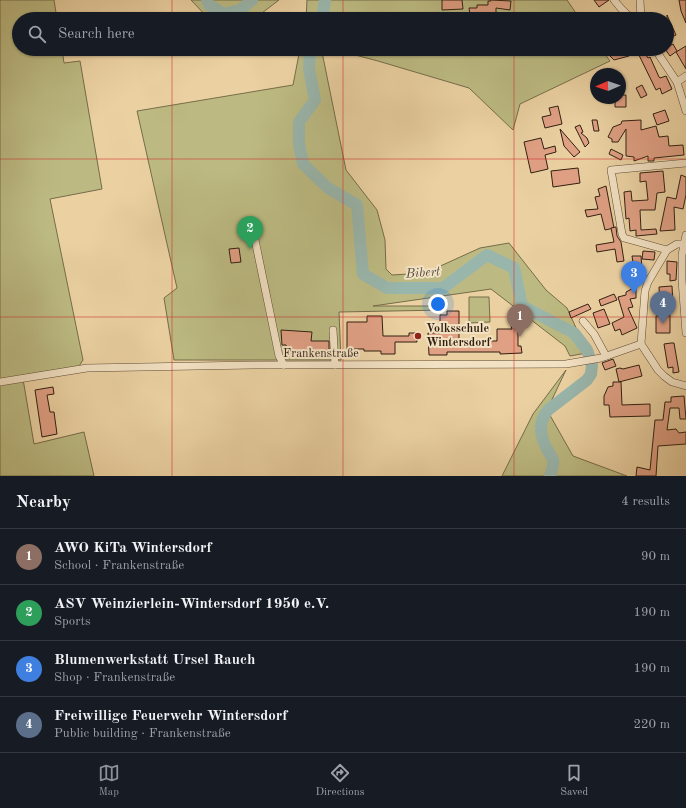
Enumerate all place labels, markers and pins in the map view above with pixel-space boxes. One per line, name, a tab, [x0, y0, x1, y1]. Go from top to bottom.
pin: 2	[237, 216, 263, 249]
pin: 3	[621, 261, 647, 294]
pin: 4	[650, 291, 676, 324]
pin: 1	[507, 304, 533, 337]
place label: Volksschule Wintersdorf	[426, 323, 491, 349]
marker: Volksschule Wintersdorf	[413, 331, 423, 341]

